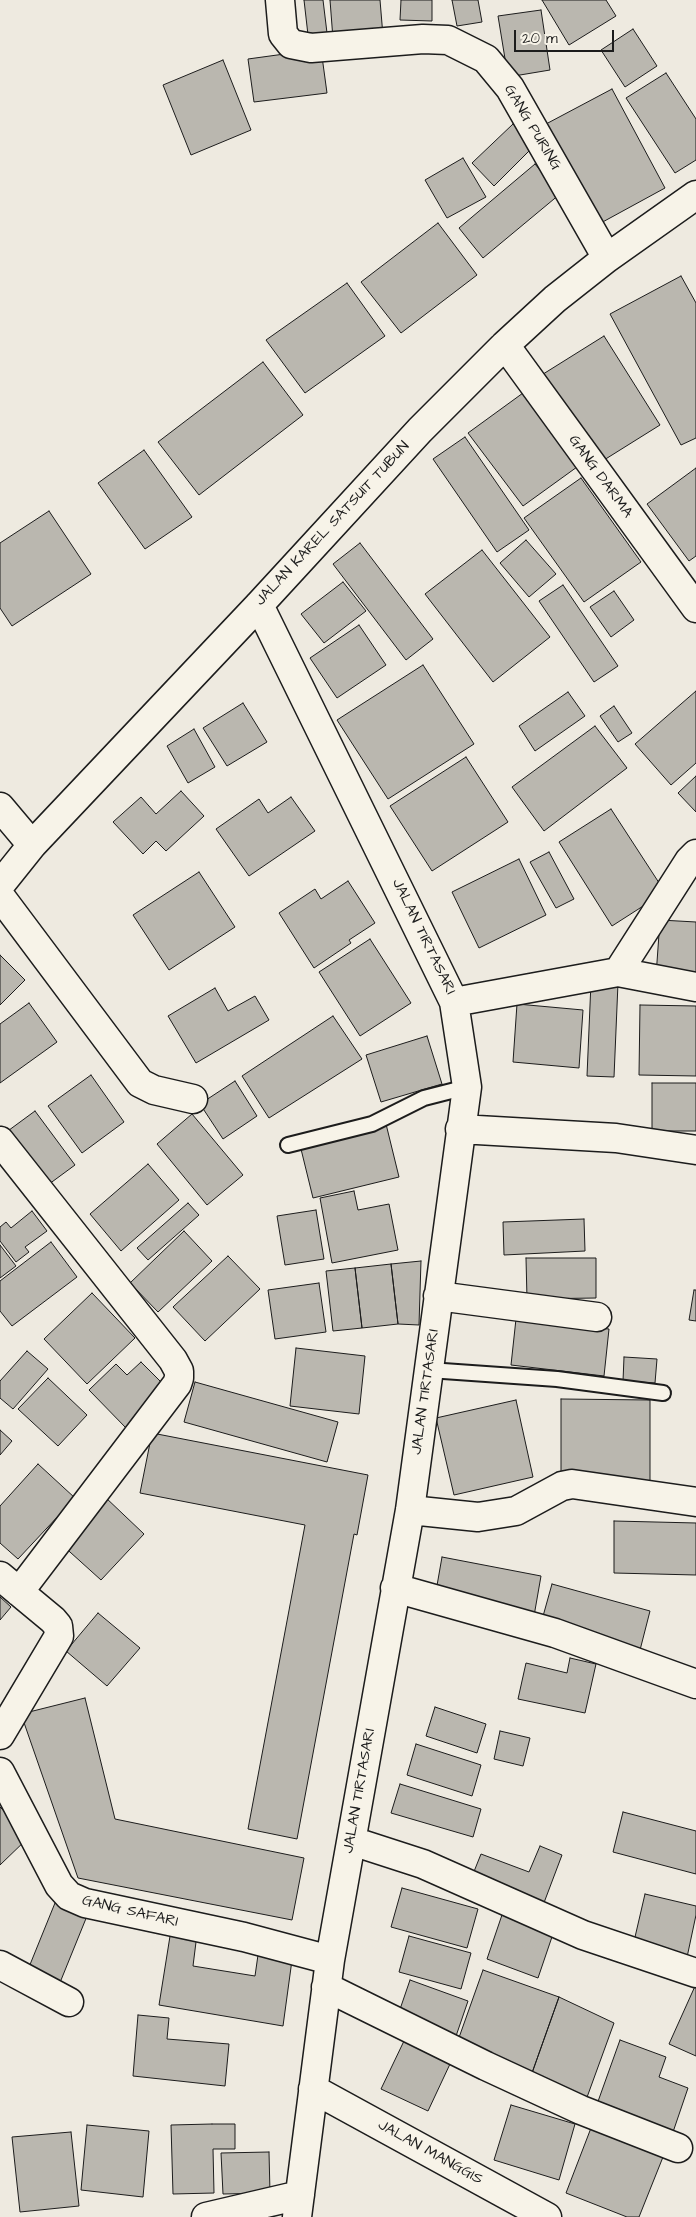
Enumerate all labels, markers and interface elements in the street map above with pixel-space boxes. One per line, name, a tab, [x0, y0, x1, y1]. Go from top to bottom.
scale bar	[516, 20, 616, 52]
text: 20 m	[522, 28, 558, 49]
street label: GANG PURING	[499, 82, 565, 174]
street label: GANG DARMA	[564, 432, 636, 522]
street label: JALAN KAREL SATSUIT TUBUN	[252, 438, 414, 610]
street label: JALAN TIRTASARI	[387, 876, 459, 998]
street label: JALAN TIRTASARI	[408, 1328, 444, 1456]
street label: JALAN TIRTASARI	[340, 1727, 380, 1855]
street label: GANG SAFARI	[80, 1892, 180, 1932]
street label: JALAN MANGGIS	[374, 2117, 486, 2189]

